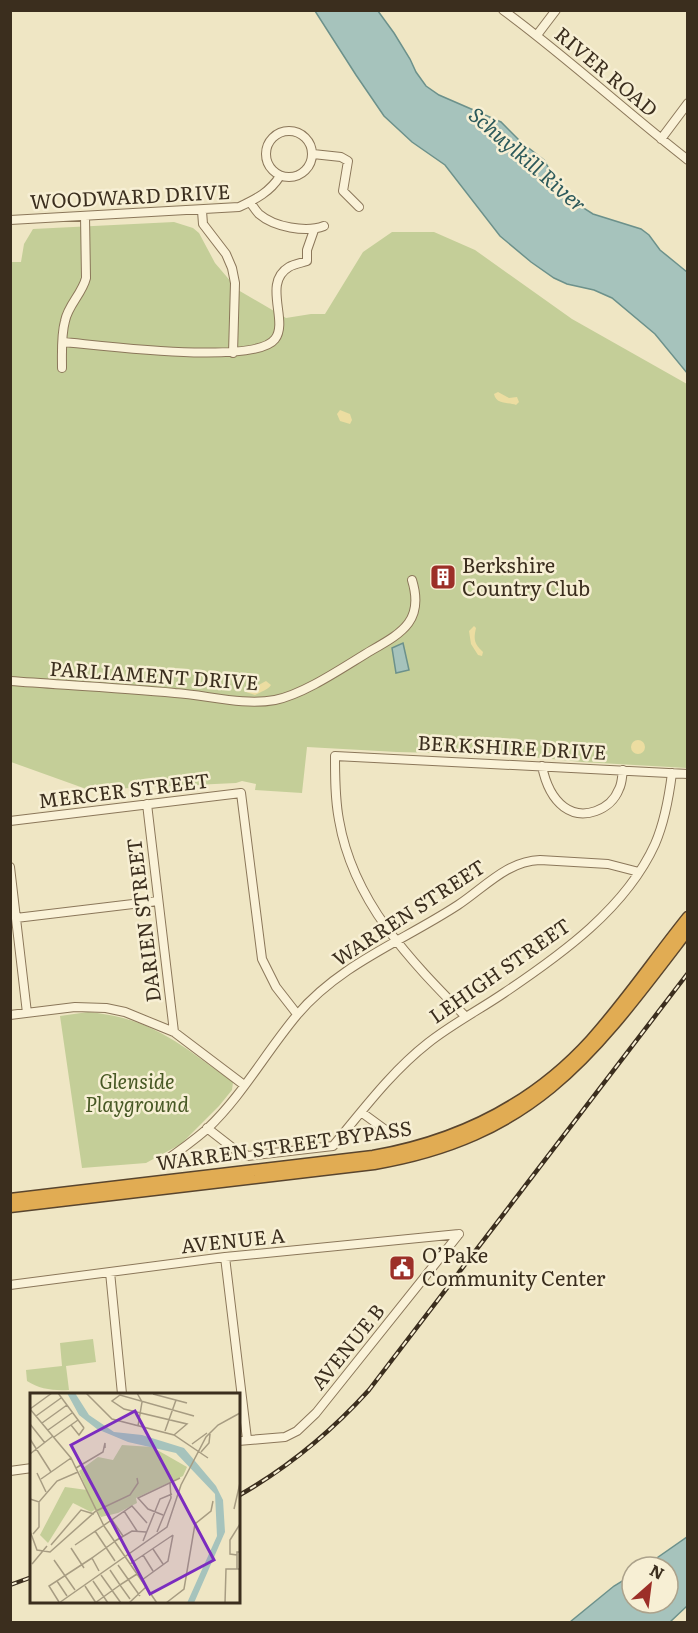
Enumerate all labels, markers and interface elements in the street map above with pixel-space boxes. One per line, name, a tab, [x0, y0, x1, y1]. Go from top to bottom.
street label: RIVER ROAD	[549, 18, 665, 123]
water label: Schuylkill River	[463, 98, 594, 218]
street label: WOODWARD DRIVE	[29, 175, 231, 215]
place label: Berkshire Country Club	[462, 549, 590, 602]
building icon: Berkshire Country Club	[428, 562, 458, 592]
street label: PARLIAMENT DRIVE	[49, 652, 260, 696]
street label: BERKSHIRE DRIVE	[417, 726, 607, 766]
street label: MERCER STREET	[36, 764, 211, 814]
street label: DARIEN STREET	[117, 836, 167, 1004]
street label: WARREN STREET	[325, 850, 490, 972]
street label: LEHIGH STREET	[422, 909, 576, 1029]
park label: Glenside Playground	[85, 1065, 190, 1118]
street label: WARREN STREET BYPASS	[154, 1111, 413, 1177]
street label: AVENUE A	[179, 1219, 287, 1259]
place label: O’Pake Community Center	[422, 1239, 606, 1292]
public building icon: O’Pake Community Center	[387, 1253, 417, 1283]
street label: AVENUE B	[302, 1296, 390, 1395]
inset map	[30, 1393, 240, 1603]
north arrow	[620, 1555, 680, 1615]
text: N	[646, 1557, 669, 1585]

